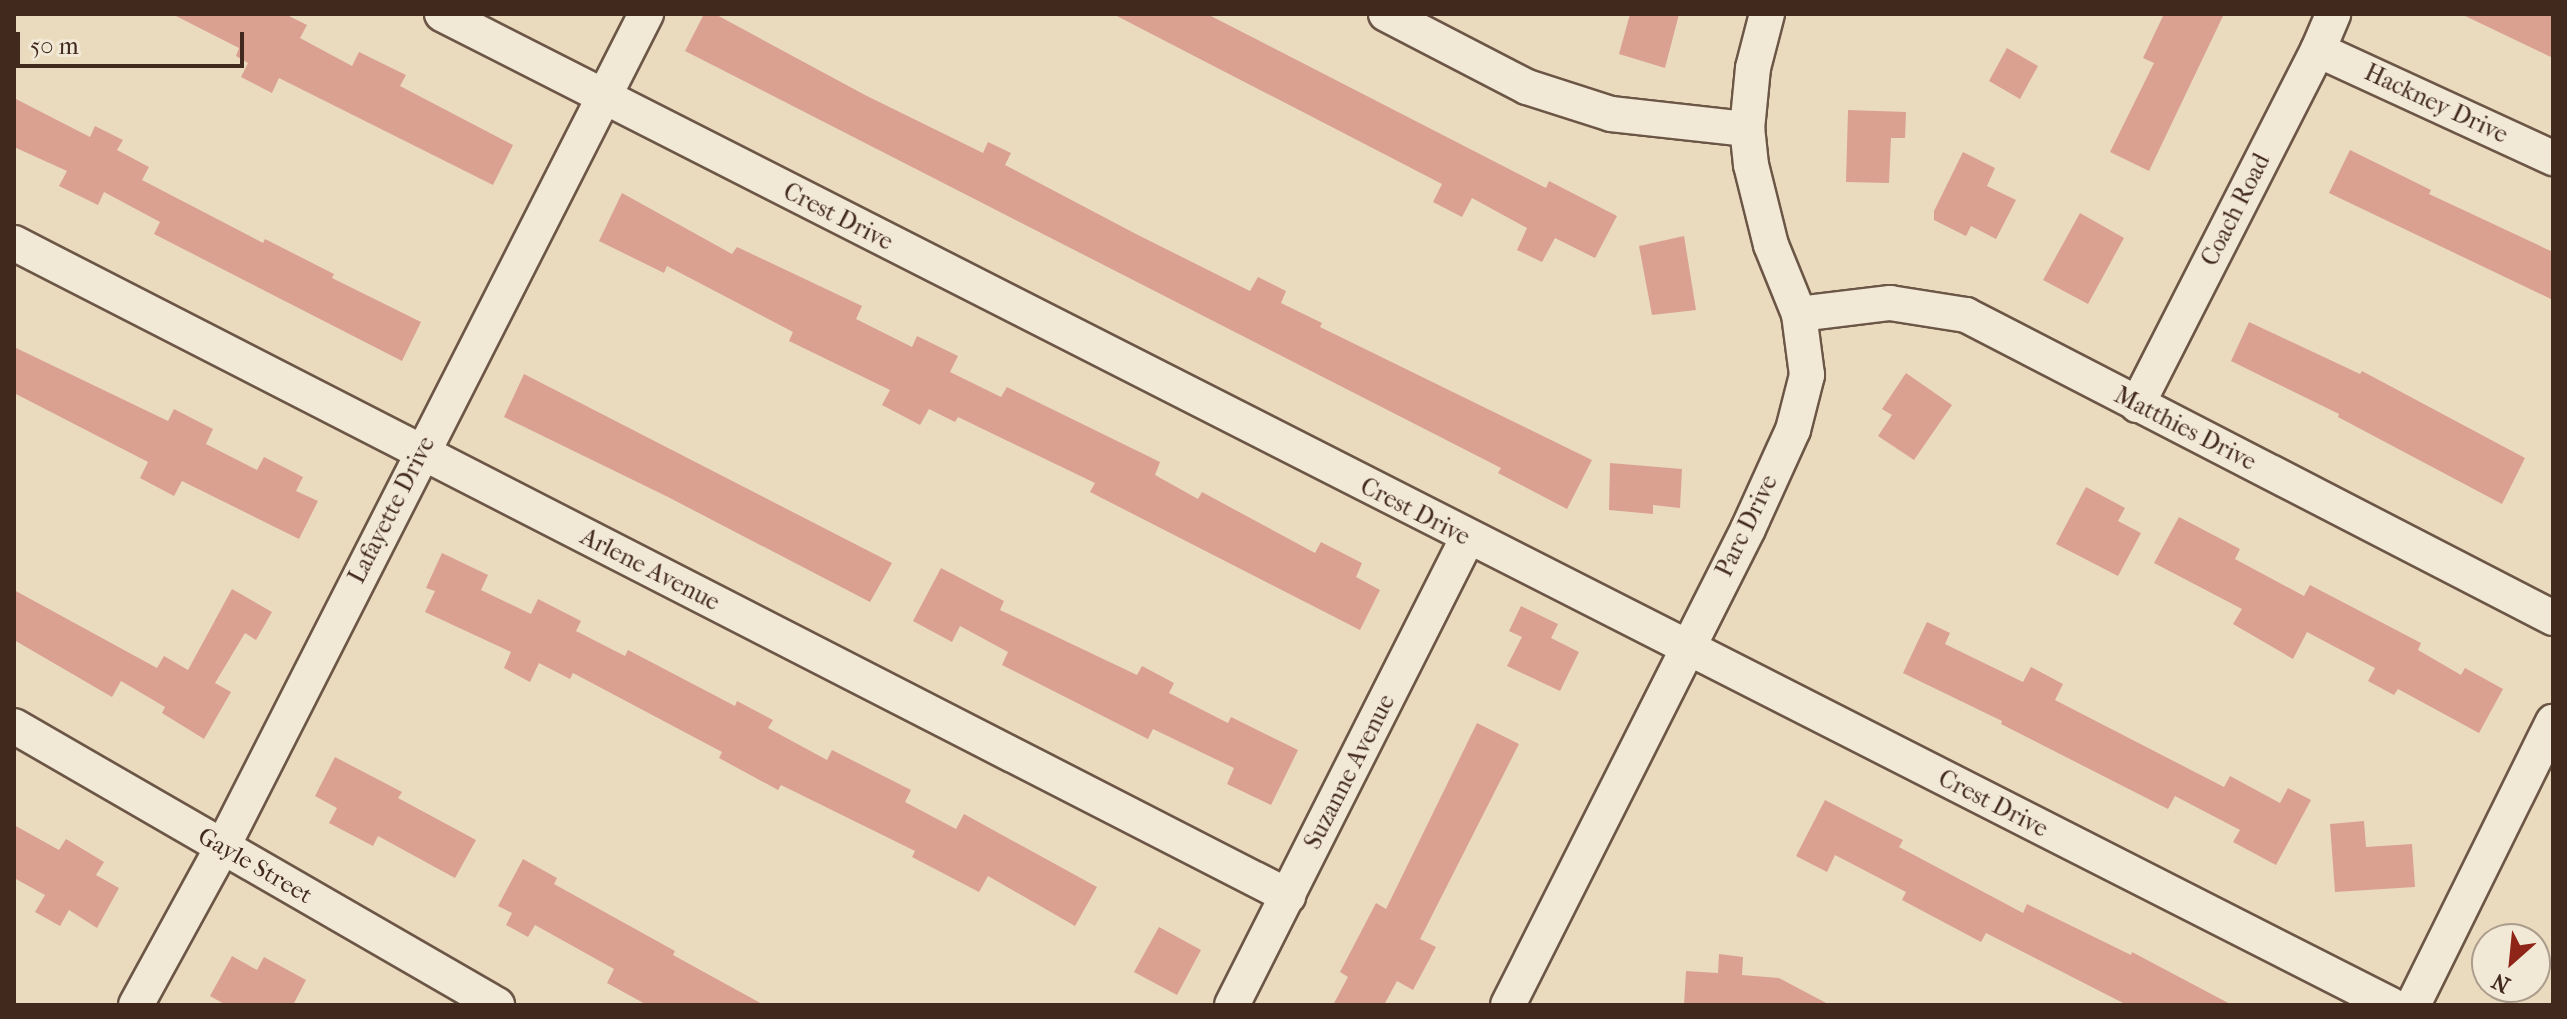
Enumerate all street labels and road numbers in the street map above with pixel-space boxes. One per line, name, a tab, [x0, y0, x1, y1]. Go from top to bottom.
street label: Hackney Drive	[2360, 58, 2512, 150]
street label: Coach Road	[2195, 149, 2277, 271]
street label: Crest Drive	[778, 177, 898, 257]
street label: Matthies Drive	[2109, 381, 2261, 477]
street label: Lafayette Drive	[343, 432, 441, 588]
street label: Parc Drive	[1710, 470, 1784, 582]
street label: Crest Drive	[1355, 472, 1475, 552]
street label: Arlene Avenue	[576, 523, 724, 617]
street label: Suzanne Avenue	[1299, 690, 1401, 854]
street label: Crest Drive	[1933, 764, 2053, 844]
street label: Gayle Street	[193, 822, 317, 910]

